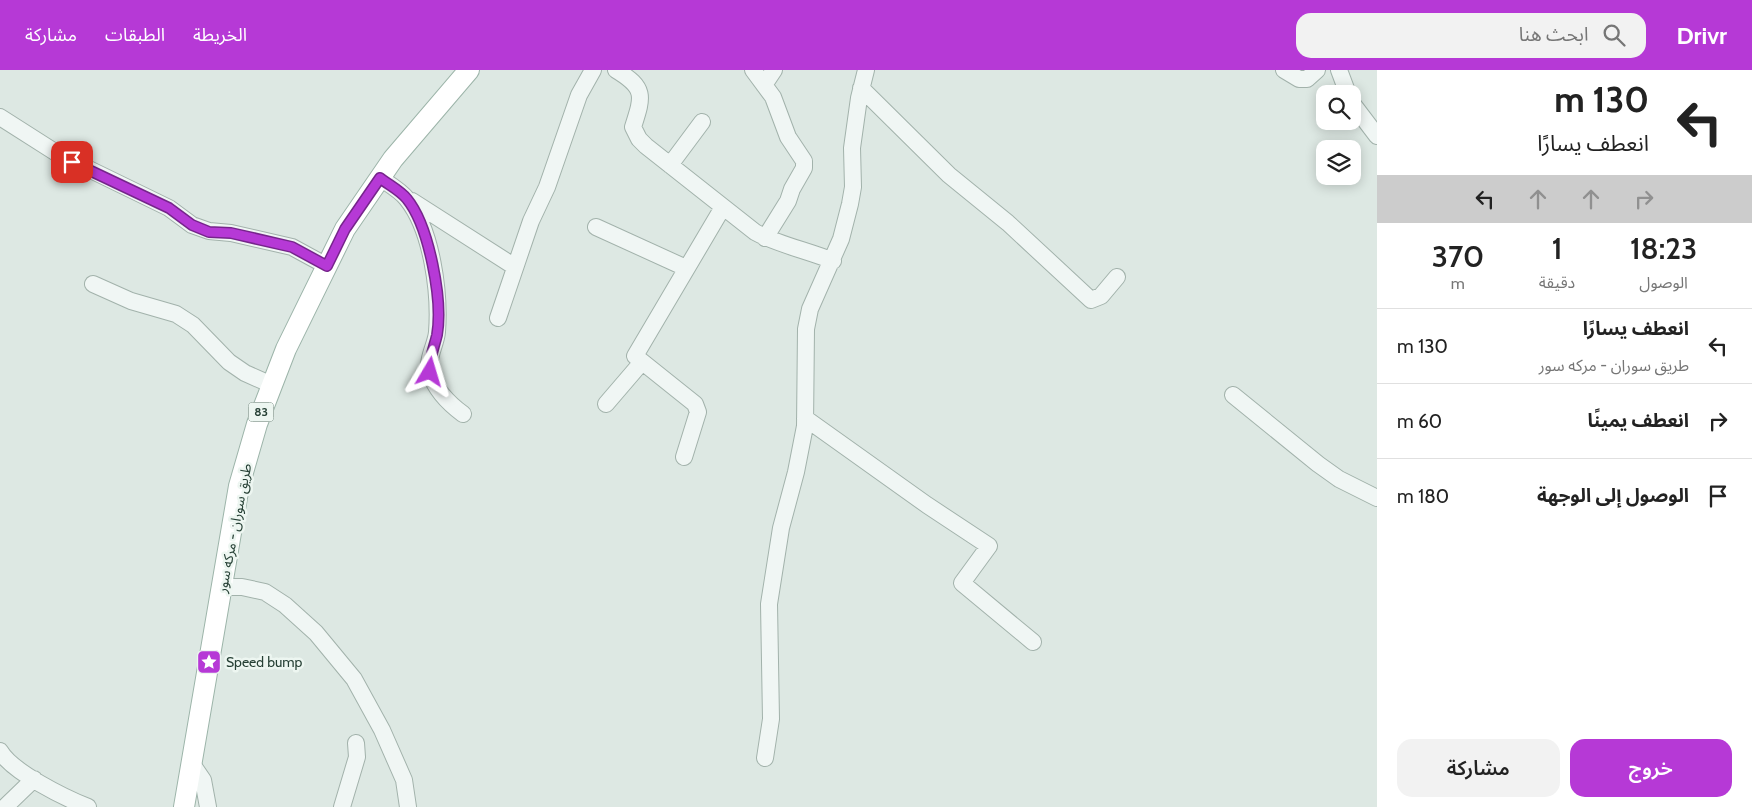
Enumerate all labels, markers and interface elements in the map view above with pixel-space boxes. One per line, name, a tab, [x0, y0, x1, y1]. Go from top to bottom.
search box	[1296, 13, 1646, 58]
icon: search	[1600, 21, 1628, 49]
text: Drivr	[1676, 21, 1727, 50]
text: ابحث هنا	[1519, 23, 1588, 46]
text: مشاركة	[25, 24, 77, 46]
text: الطبقات	[105, 24, 165, 46]
text: الخريطة	[193, 24, 247, 46]
text: 130 m	[1554, 78, 1649, 121]
map controls	[1316, 85, 1361, 185]
button: search	[1316, 85, 1361, 130]
icon: left	[1667, 90, 1732, 155]
text: انعطف يسارًا	[1537, 130, 1649, 157]
button: layers	[1316, 140, 1361, 185]
pin	[51, 141, 93, 183]
icon: arrive	[58, 148, 86, 176]
icon: left	[1471, 185, 1499, 213]
icon: ahead	[1524, 185, 1552, 213]
icon: ahead	[1577, 185, 1605, 213]
icon: right	[1630, 185, 1658, 213]
text: 1	[1552, 230, 1562, 267]
text: 18:23	[1630, 230, 1697, 267]
text: 370	[1432, 238, 1484, 275]
text: دقيقة	[1539, 273, 1575, 292]
text: الوصول	[1639, 273, 1688, 292]
text: m	[1451, 274, 1465, 293]
text: انعطف يسارًا	[1583, 317, 1689, 340]
icon: left	[1704, 332, 1732, 360]
text: 130 m	[1397, 335, 1448, 358]
position arrow	[403, 345, 455, 397]
text: طريق سوران - مركه سور	[1539, 356, 1689, 375]
road number: 83	[248, 402, 274, 422]
icon: right	[1704, 407, 1732, 435]
text: انعطف يمينًا	[1588, 409, 1689, 432]
text: 60 m	[1397, 410, 1442, 433]
street label: طريق سوران - مركه سور	[212, 462, 256, 595]
icon: arrive	[1704, 482, 1732, 510]
text: الوصول إلى الوجهة	[1537, 484, 1689, 507]
text: 180 m	[1397, 485, 1449, 508]
place icon: Speed bump	[196, 649, 222, 675]
place label: Speed bump	[226, 653, 303, 671]
button: مشاركة	[1397, 739, 1560, 797]
button: خروج	[1570, 739, 1732, 797]

